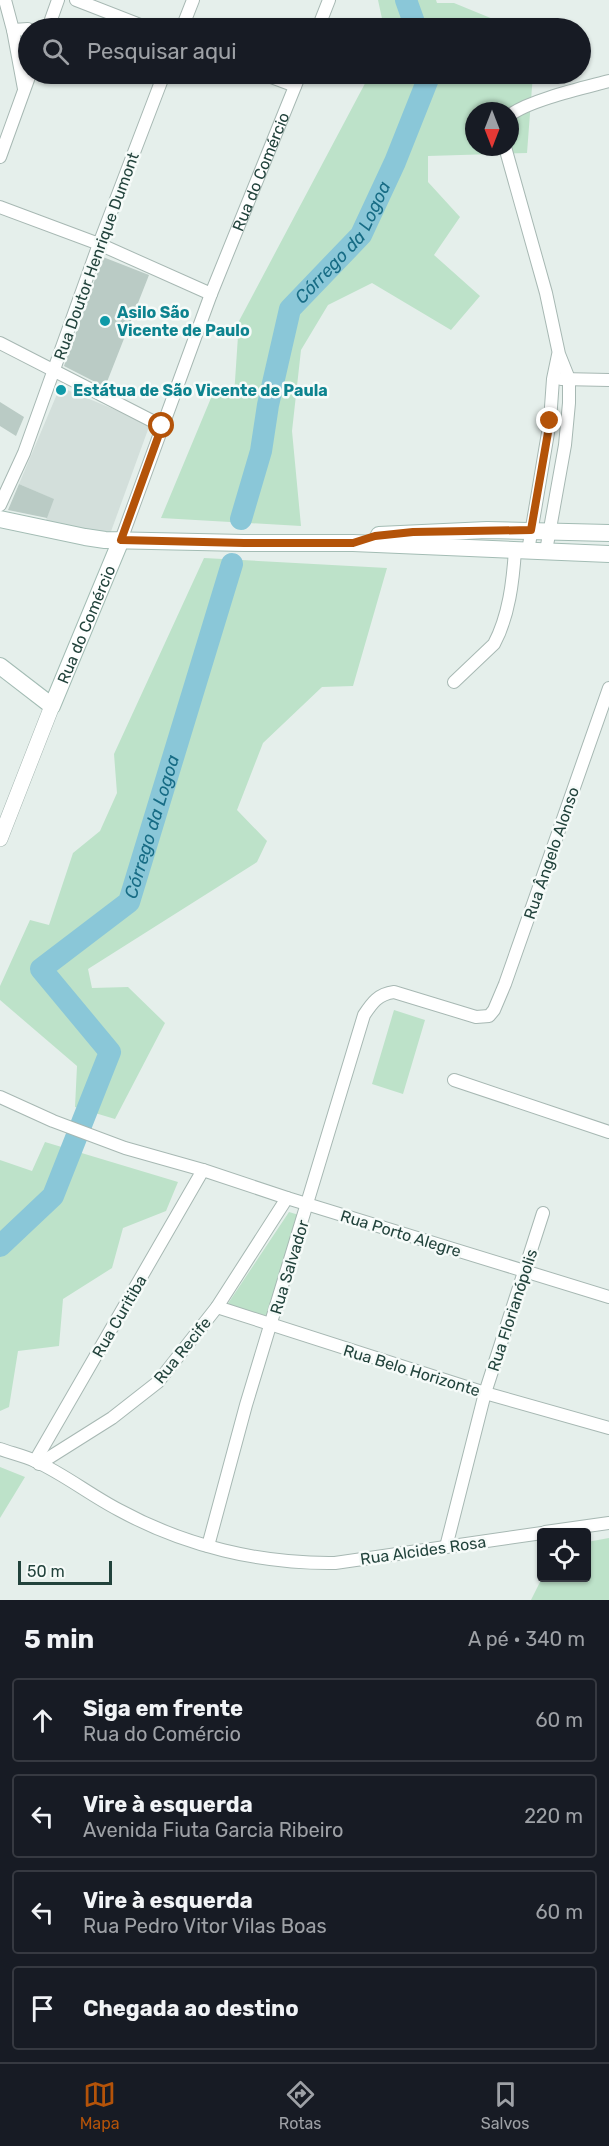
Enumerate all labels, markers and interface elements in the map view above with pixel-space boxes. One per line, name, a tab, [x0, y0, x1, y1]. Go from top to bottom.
search box	[18, 18, 591, 84]
icon: search	[39, 35, 72, 68]
text: Pesquisar aqui	[87, 38, 237, 65]
north arrow	[465, 102, 519, 156]
street label: Rua do Comércio	[228, 110, 293, 234]
street label: Rua Doutor Henrique Dumont	[50, 150, 143, 363]
water label: Córrego da Logoa	[290, 177, 396, 308]
place label: Asilo São Vicente de Paulo	[117, 303, 250, 340]
marker: Asilo São Vicente de Paulo	[98, 314, 112, 328]
place label: Estátua de São Vicente de Paula	[73, 381, 328, 400]
marker: Estátua de São Vicente de Paula	[54, 383, 68, 397]
route end	[536, 407, 562, 433]
route start	[148, 412, 174, 438]
street label: Rua do Comércio	[53, 563, 119, 687]
water label: Córrego da Logoa	[120, 752, 184, 901]
street label: Rua Ângelo Alonso	[520, 784, 583, 922]
street label: Rua Porto Alegre	[338, 1206, 464, 1261]
street label: Rua Salvador	[266, 1218, 313, 1317]
street label: Rua Florianópolis	[484, 1247, 541, 1374]
street label: Rua Curitiba	[88, 1272, 151, 1361]
street label: Rua Recife	[150, 1313, 215, 1387]
street label: Rua Belo Horizonte	[341, 1341, 483, 1400]
map controls	[537, 1528, 591, 1582]
button: locate	[537, 1528, 591, 1582]
street label: Rua Alcides Rosa	[359, 1532, 487, 1569]
scale bar	[18, 1558, 112, 1586]
text: 50 m	[27, 1562, 65, 1581]
text: 5 min	[24, 1624, 94, 1655]
text: A pé · 340 m	[468, 1627, 585, 1651]
text: Siga em frente	[83, 1695, 243, 1722]
icon: ahead	[26, 1704, 59, 1737]
text: 60 m	[536, 1708, 583, 1732]
text: Rua do Comércio	[83, 1722, 241, 1746]
text: Vire à esquerda	[83, 1791, 253, 1818]
icon: left	[26, 1800, 59, 1833]
text: 220 m	[524, 1804, 583, 1828]
text: Avenida Fiuta Garcia Ribeiro	[83, 1818, 343, 1842]
text: Vire à esquerda	[83, 1887, 253, 1914]
icon: left	[26, 1896, 59, 1929]
text: 60 m	[536, 1900, 583, 1924]
text: Rua Pedro Vitor Vilas Boas	[83, 1914, 327, 1938]
icon: arrive	[26, 1992, 59, 2025]
text: Chegada ao destino	[83, 1995, 299, 2022]
tab: Mapa	[80, 2078, 120, 2133]
tab: Rotas	[279, 2078, 322, 2133]
tab: Salvos	[481, 2078, 529, 2133]

